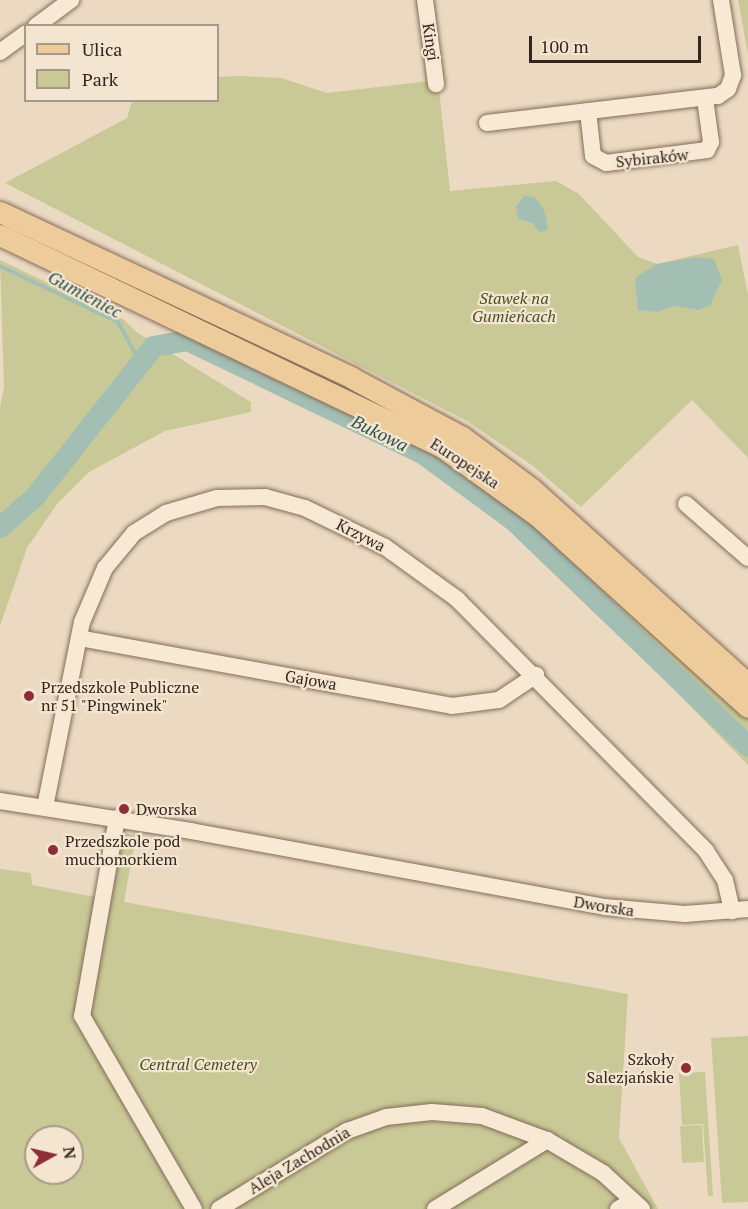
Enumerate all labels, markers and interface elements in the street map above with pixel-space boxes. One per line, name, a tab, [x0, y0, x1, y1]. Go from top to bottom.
street label: Kingi	[419, 22, 443, 62]
legend	[24, 24, 219, 102]
scale bar	[532, 24, 704, 62]
text: 100 m	[540, 34, 589, 58]
text: Ulica	[82, 37, 122, 61]
text: Park	[82, 67, 118, 91]
street label: Sybiraków	[615, 145, 689, 171]
water label: Gumieniec	[44, 266, 126, 322]
park label: Stawek na Gumieńcach	[472, 288, 556, 326]
water label: Bukowa	[348, 410, 412, 456]
street label: Europejska	[427, 434, 503, 492]
street label: Krzywa	[333, 515, 389, 555]
street label: Gajowa	[284, 666, 338, 694]
place label: Przedszkole Publiczne nr 51 "Pingwinek"	[41, 677, 199, 715]
marker: Przedszkole Publiczne nr 51 "Pingwinek"	[22, 689, 36, 703]
place label: Dworska	[136, 799, 197, 819]
marker: Dworska	[117, 802, 131, 816]
place label: Przedszkole pod muchomorkiem	[65, 831, 180, 869]
marker: Przedszkole pod muchomorkiem	[46, 843, 60, 857]
street label: Dworska	[572, 892, 636, 920]
place label: Szkoły Salezjańskie	[587, 1049, 674, 1087]
park label: Central Cemetery	[139, 1054, 257, 1074]
marker: Szkoły Salezjańskie	[679, 1061, 693, 1075]
street label: Aleja Zachodnia	[245, 1122, 353, 1198]
north arrow	[24, 1125, 84, 1185]
text: N	[58, 1145, 82, 1160]

